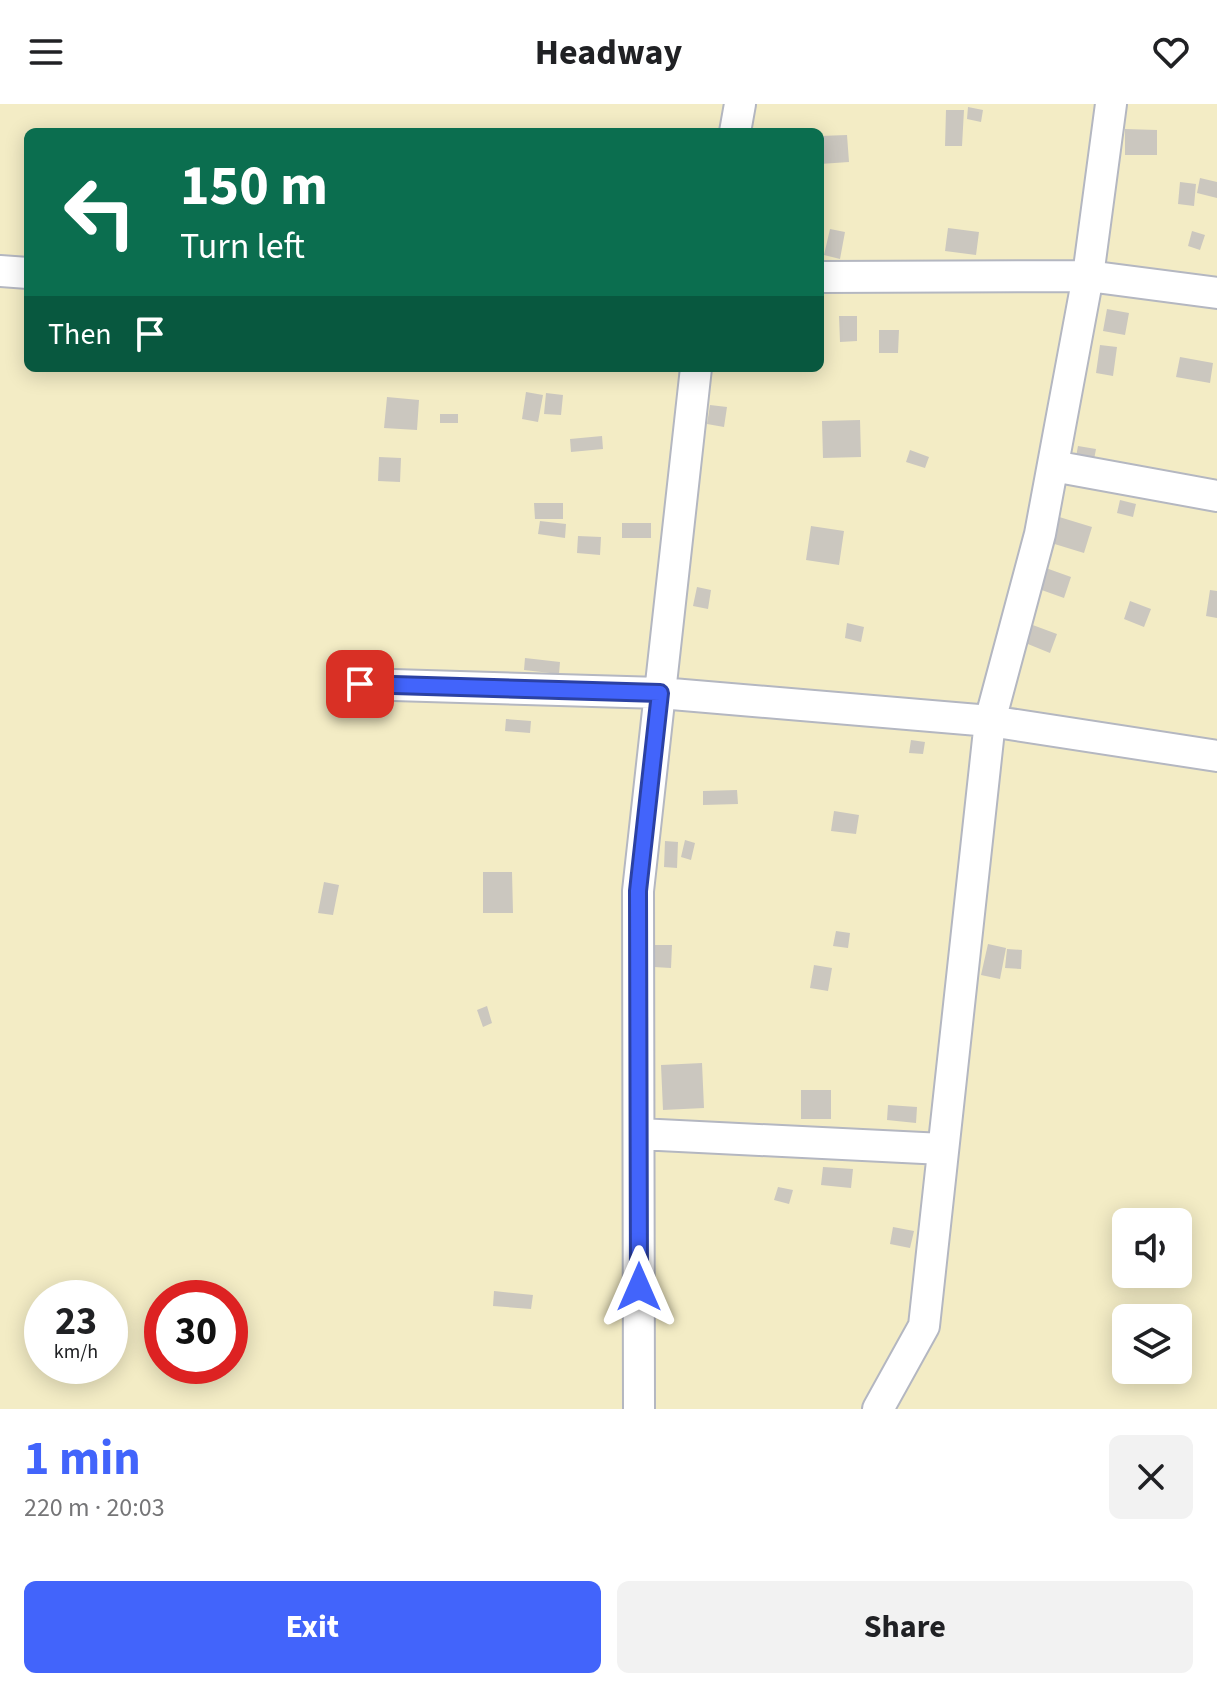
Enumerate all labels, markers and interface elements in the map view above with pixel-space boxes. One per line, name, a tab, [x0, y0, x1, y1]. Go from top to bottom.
text: Headway	[535, 27, 682, 78]
icon: menu	[24, 30, 68, 74]
icon: heart	[1149, 30, 1193, 74]
text: 150 m	[180, 147, 328, 226]
icon: left	[48, 160, 152, 264]
text: Turn left	[180, 221, 305, 272]
icon: arrive	[128, 312, 172, 356]
text: Then	[48, 313, 112, 356]
pin	[326, 650, 394, 718]
icon: arrive	[338, 662, 382, 706]
map controls	[1112, 1208, 1192, 1384]
button: sound	[1112, 1208, 1192, 1288]
position arrow	[597, 1245, 681, 1329]
speed limit sign: 30	[144, 1280, 248, 1384]
text: 23	[55, 1293, 97, 1350]
button: layers	[1112, 1304, 1192, 1384]
text: km/h	[54, 1338, 98, 1366]
text: 1 min	[24, 1425, 141, 1493]
button: close	[1109, 1435, 1193, 1519]
text: 220 m · 20:03	[24, 1489, 165, 1526]
button: Exit	[24, 1581, 601, 1673]
button: Share	[617, 1581, 1193, 1673]

